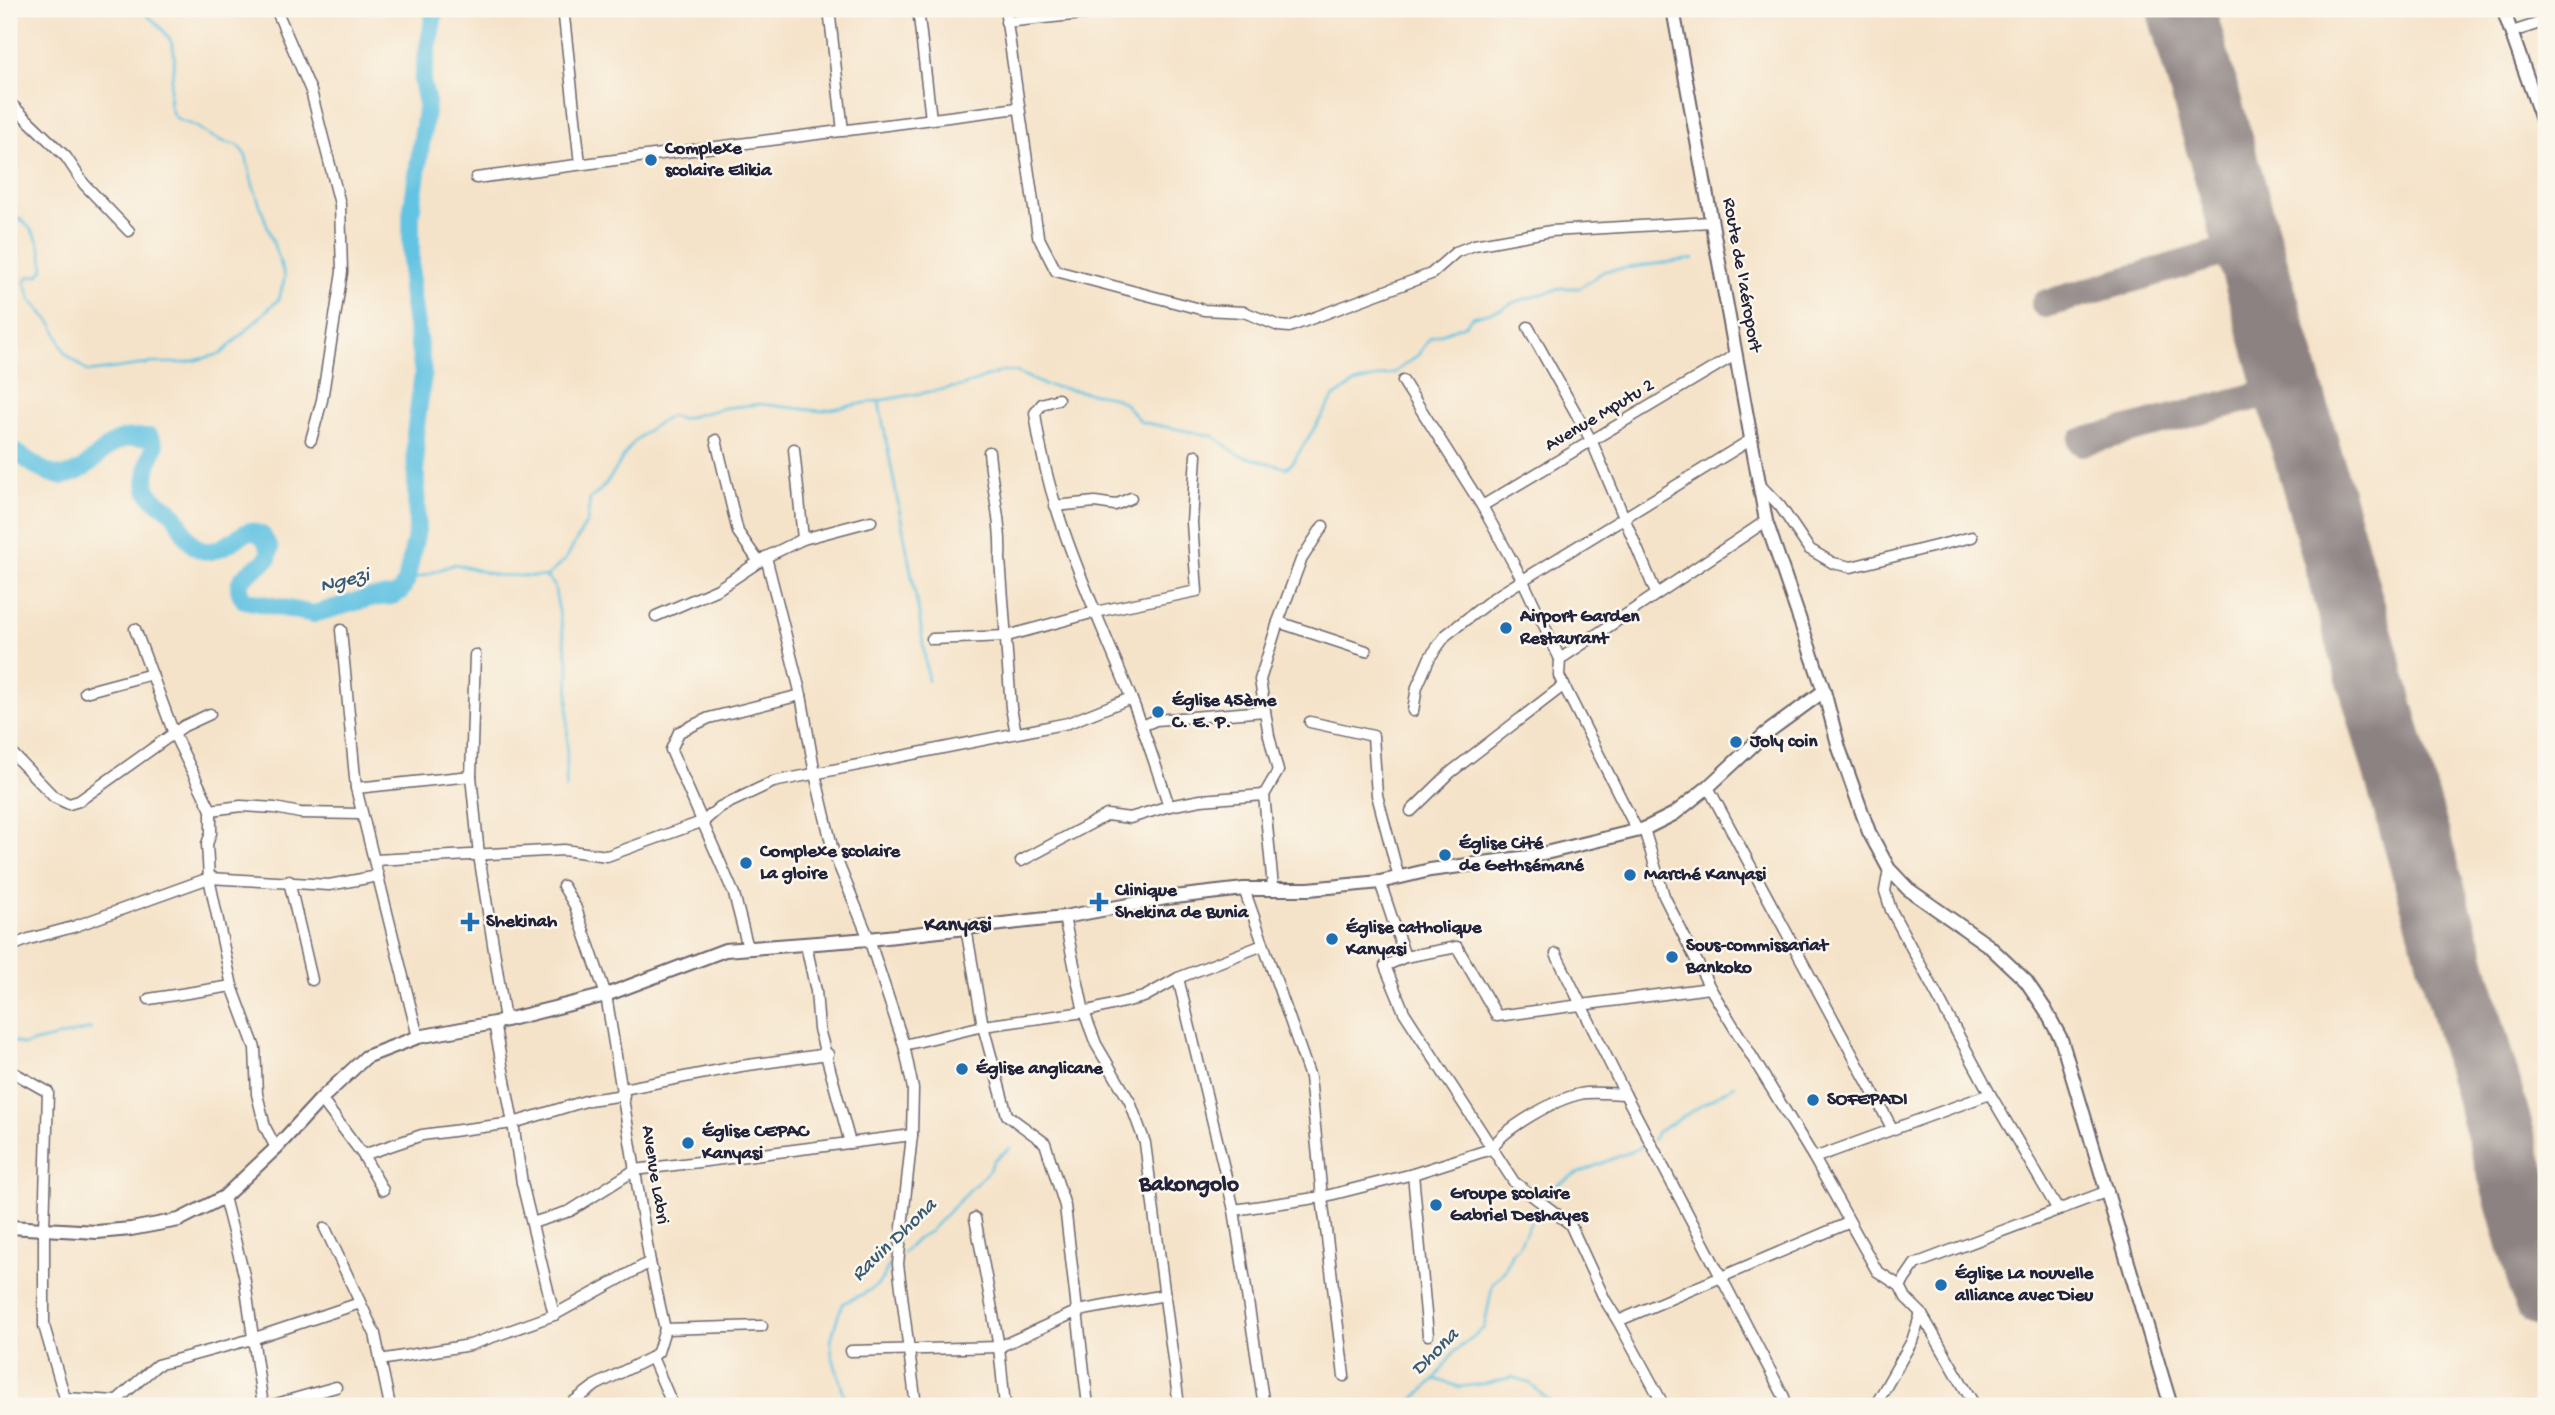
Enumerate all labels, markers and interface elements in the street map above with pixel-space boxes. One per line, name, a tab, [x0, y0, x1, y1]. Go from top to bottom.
place label: Complexe scolaire Elikia	[664, 138, 773, 183]
marker: Complexe scolaire Elikia	[643, 152, 659, 168]
street label: Route de l'aéroport	[1716, 196, 1766, 356]
street label: Avenue Mputu 2	[1541, 374, 1659, 458]
water label: Ngezi	[318, 563, 375, 600]
place label: Airport Garden Restaurant	[1519, 606, 1640, 651]
marker: Airport Garden Restaurant	[1498, 620, 1514, 636]
place label: Église 45ème C. E. P.	[1171, 690, 1278, 735]
marker: Église 45ème C. E. P.	[1150, 704, 1166, 720]
place label: Joly coin	[1749, 731, 1818, 754]
marker: Joly coin	[1728, 734, 1744, 750]
place label: Église Cité de Gethsémané	[1459, 833, 1585, 878]
place label: Complexe scolaire La gloire	[759, 841, 901, 886]
marker: Église Cité de Gethsémané	[1437, 847, 1453, 863]
marker: Complexe scolaire La gloire	[738, 855, 754, 871]
place label: Marché Kanyasi	[1644, 864, 1766, 887]
marker: Marché Kanyasi	[1622, 867, 1638, 883]
place label: Clinique Shekina de Bunia	[1114, 880, 1250, 925]
marker: Clinique Shekina de Bunia	[1089, 892, 1109, 912]
place label: Shekinah	[486, 911, 558, 934]
marker: Shekinah	[460, 912, 480, 932]
district label: Kanyasi	[923, 914, 992, 939]
place label: Église catholique Kanyasi	[1345, 917, 1483, 962]
marker: Église catholique Kanyasi	[1324, 931, 1340, 947]
place label: Sous-commissariat Bankoko	[1685, 935, 1830, 980]
marker: Sous-commissariat Bankoko	[1664, 949, 1680, 965]
place label: Église anglicane	[976, 1058, 1104, 1081]
marker: Église anglicane	[954, 1061, 970, 1077]
place label: SOFEPADI	[1827, 1089, 1907, 1112]
marker: SOFEPADI	[1805, 1092, 1821, 1108]
place label: Église CEPAC Kanyasi	[701, 1121, 810, 1166]
street label: Avenue Labri	[635, 1124, 673, 1226]
marker: Église CEPAC Kanyasi	[680, 1135, 696, 1151]
district label: Bakongolo	[1138, 1172, 1239, 1199]
place label: Groupe scolaire Gabriel Deshayes	[1450, 1183, 1589, 1228]
water label: Ravin Dhona	[847, 1193, 944, 1288]
marker: Groupe scolaire Gabriel Deshayes	[1428, 1197, 1444, 1213]
place label: Église La nouvelle alliance avec Dieu	[1954, 1263, 2095, 1308]
marker: Église La nouvelle alliance avec Dieu	[1933, 1277, 1949, 1293]
water label: Dhona	[1407, 1323, 1466, 1382]

